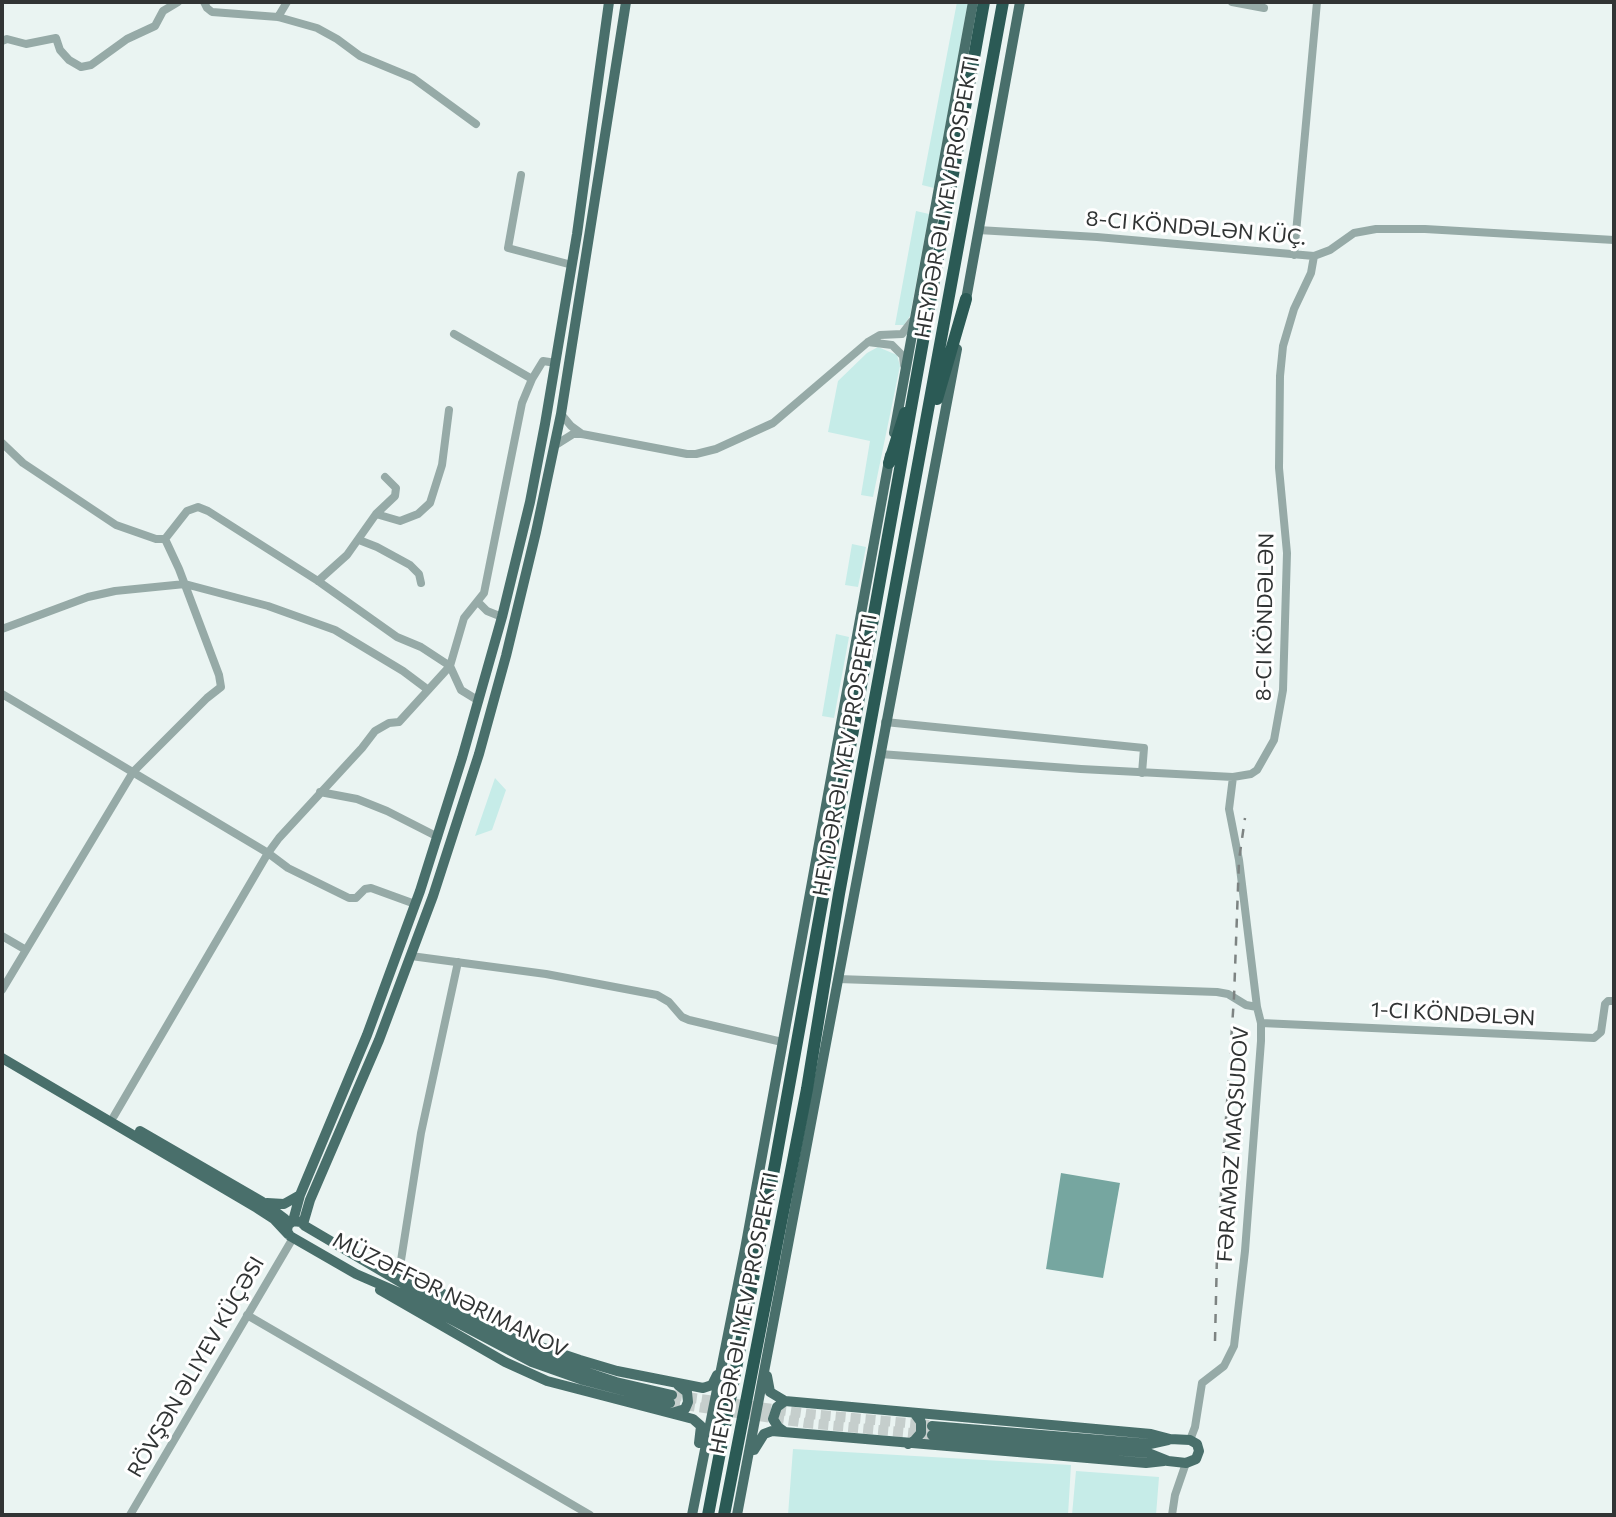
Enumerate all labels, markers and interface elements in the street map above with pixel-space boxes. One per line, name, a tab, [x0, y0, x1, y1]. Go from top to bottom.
street label: HEYDƏR ƏLIYEV PROSPEKTI	[910, 54, 984, 340]
street label: 8-CI KÖNDƏLƏN KÜÇ.	[1085, 206, 1307, 250]
street label: 8-CI KÖNDƏLƏN	[1251, 533, 1279, 701]
street label: HEYDƏR ƏLIYEV PROSPEKTI	[808, 612, 882, 898]
street label: 1-CI KÖNDƏLƏN	[1370, 997, 1536, 1031]
street label: FƏRAMƏZ MAQSUDOV	[1212, 1025, 1254, 1263]
street label: HEYDƏR ƏLIYEV PROSPEKTI	[704, 1170, 784, 1456]
street label: MÜZƏFFƏR NƏRIMANOV	[328, 1227, 572, 1363]
street label: RÖVŞƏN ƏLIYEV KÜÇƏSI	[122, 1252, 270, 1482]

